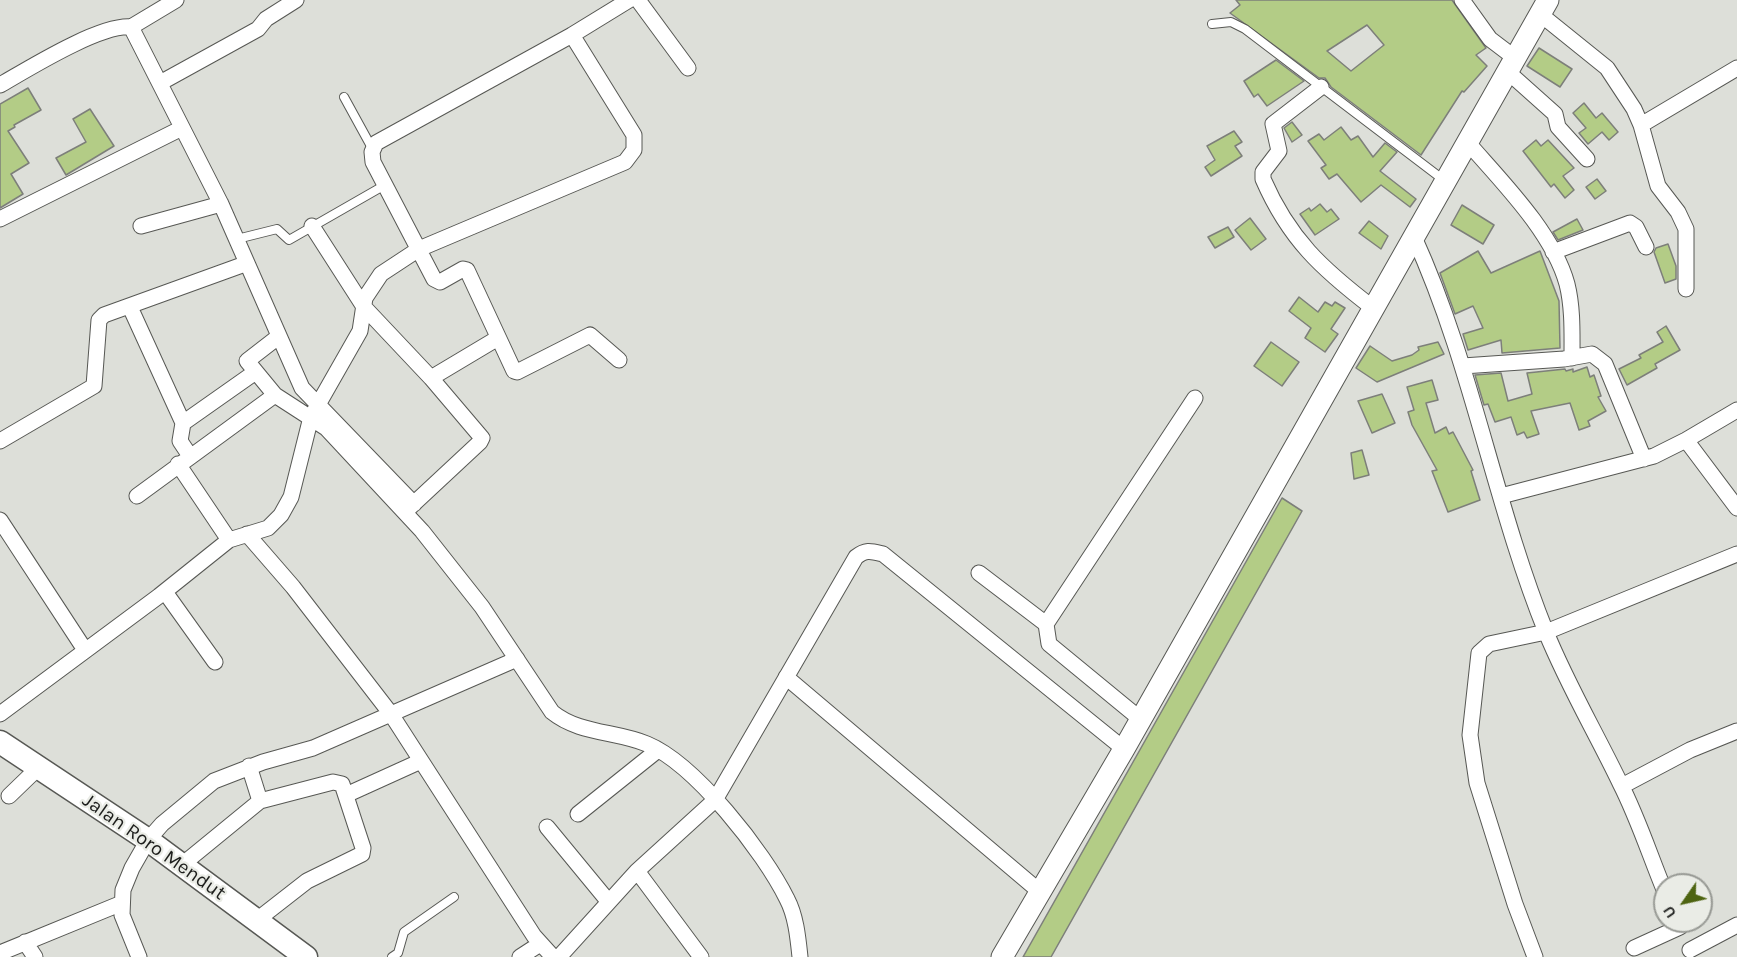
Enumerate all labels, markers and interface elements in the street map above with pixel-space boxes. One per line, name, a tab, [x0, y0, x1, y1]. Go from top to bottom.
street label: Jalan Roro Mendut	[78, 789, 230, 905]
north arrow	[1653, 873, 1713, 933]
text: U	[1658, 902, 1680, 922]

